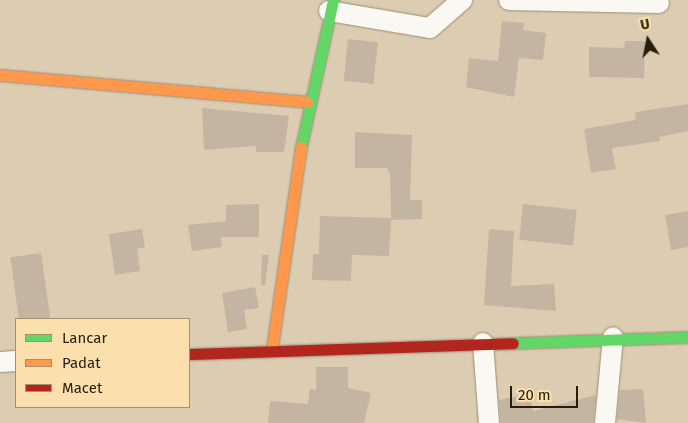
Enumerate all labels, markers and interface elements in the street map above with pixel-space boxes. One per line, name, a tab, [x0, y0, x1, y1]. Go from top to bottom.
north arrow	[623, 15, 673, 65]
text: U	[639, 16, 651, 34]
legend	[15, 318, 190, 408]
text: Lancar	[62, 329, 107, 347]
text: Padat	[62, 354, 101, 372]
scale bar	[513, 376, 580, 408]
text: Macet	[62, 379, 102, 397]
text: 20 m	[518, 386, 551, 404]

